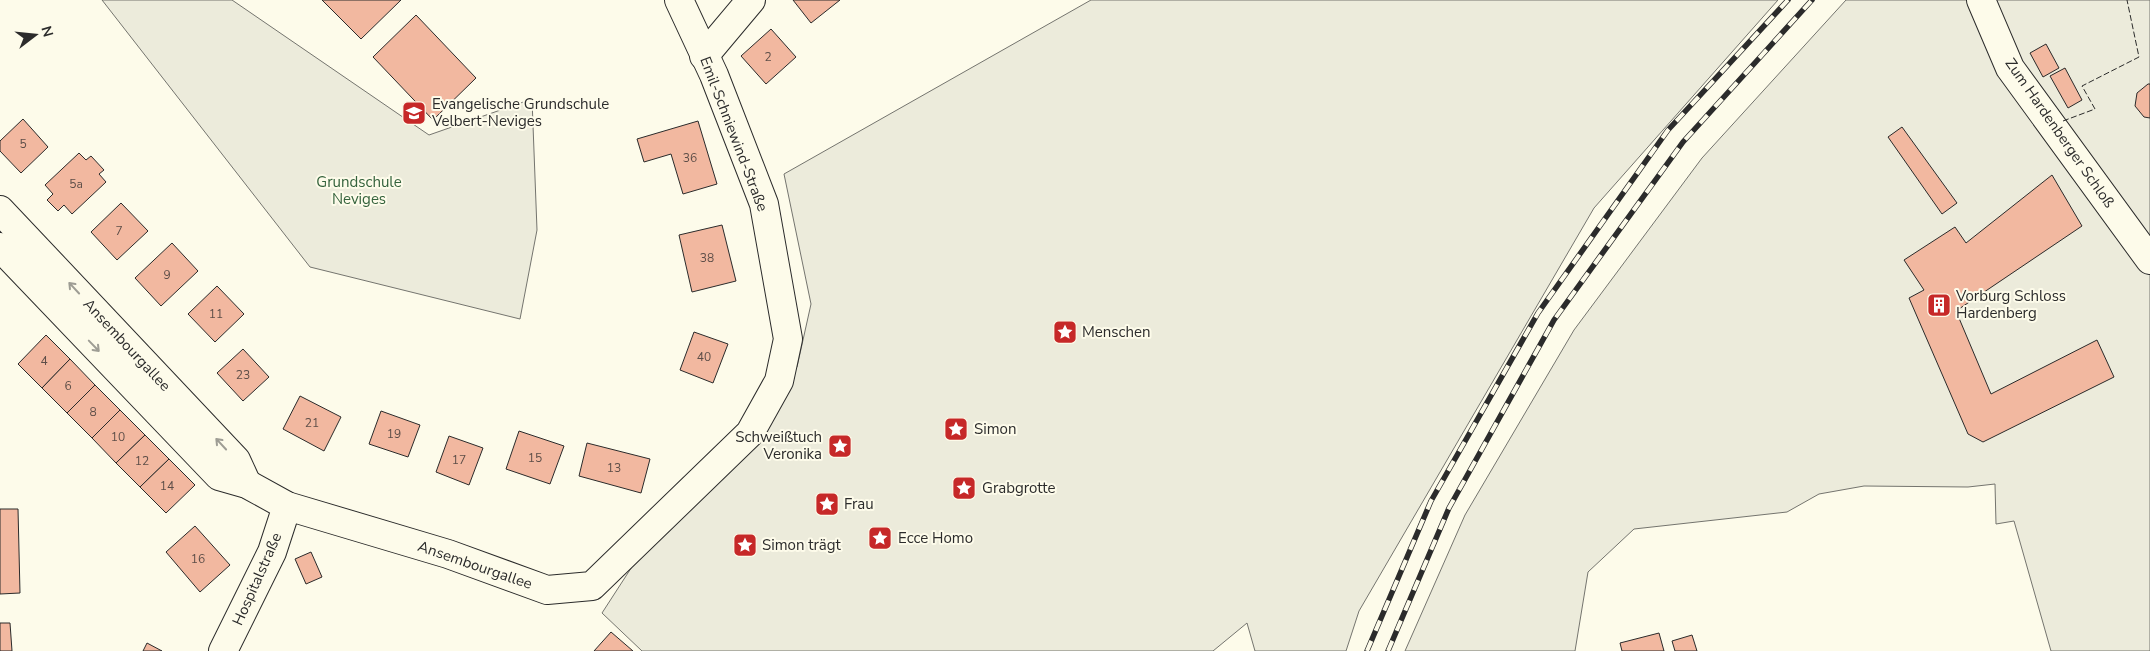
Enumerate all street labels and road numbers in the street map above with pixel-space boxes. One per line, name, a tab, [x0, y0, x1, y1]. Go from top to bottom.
street label: Emil-Schniewind-Straße	[695, 54, 773, 214]
street label: Zum Hardenberger Schloß	[2001, 54, 2119, 212]
street label: Ansembourgallee	[79, 294, 175, 396]
street label: Hospitalstraße	[228, 529, 286, 629]
street label: Ansembourgallee	[415, 536, 535, 594]

